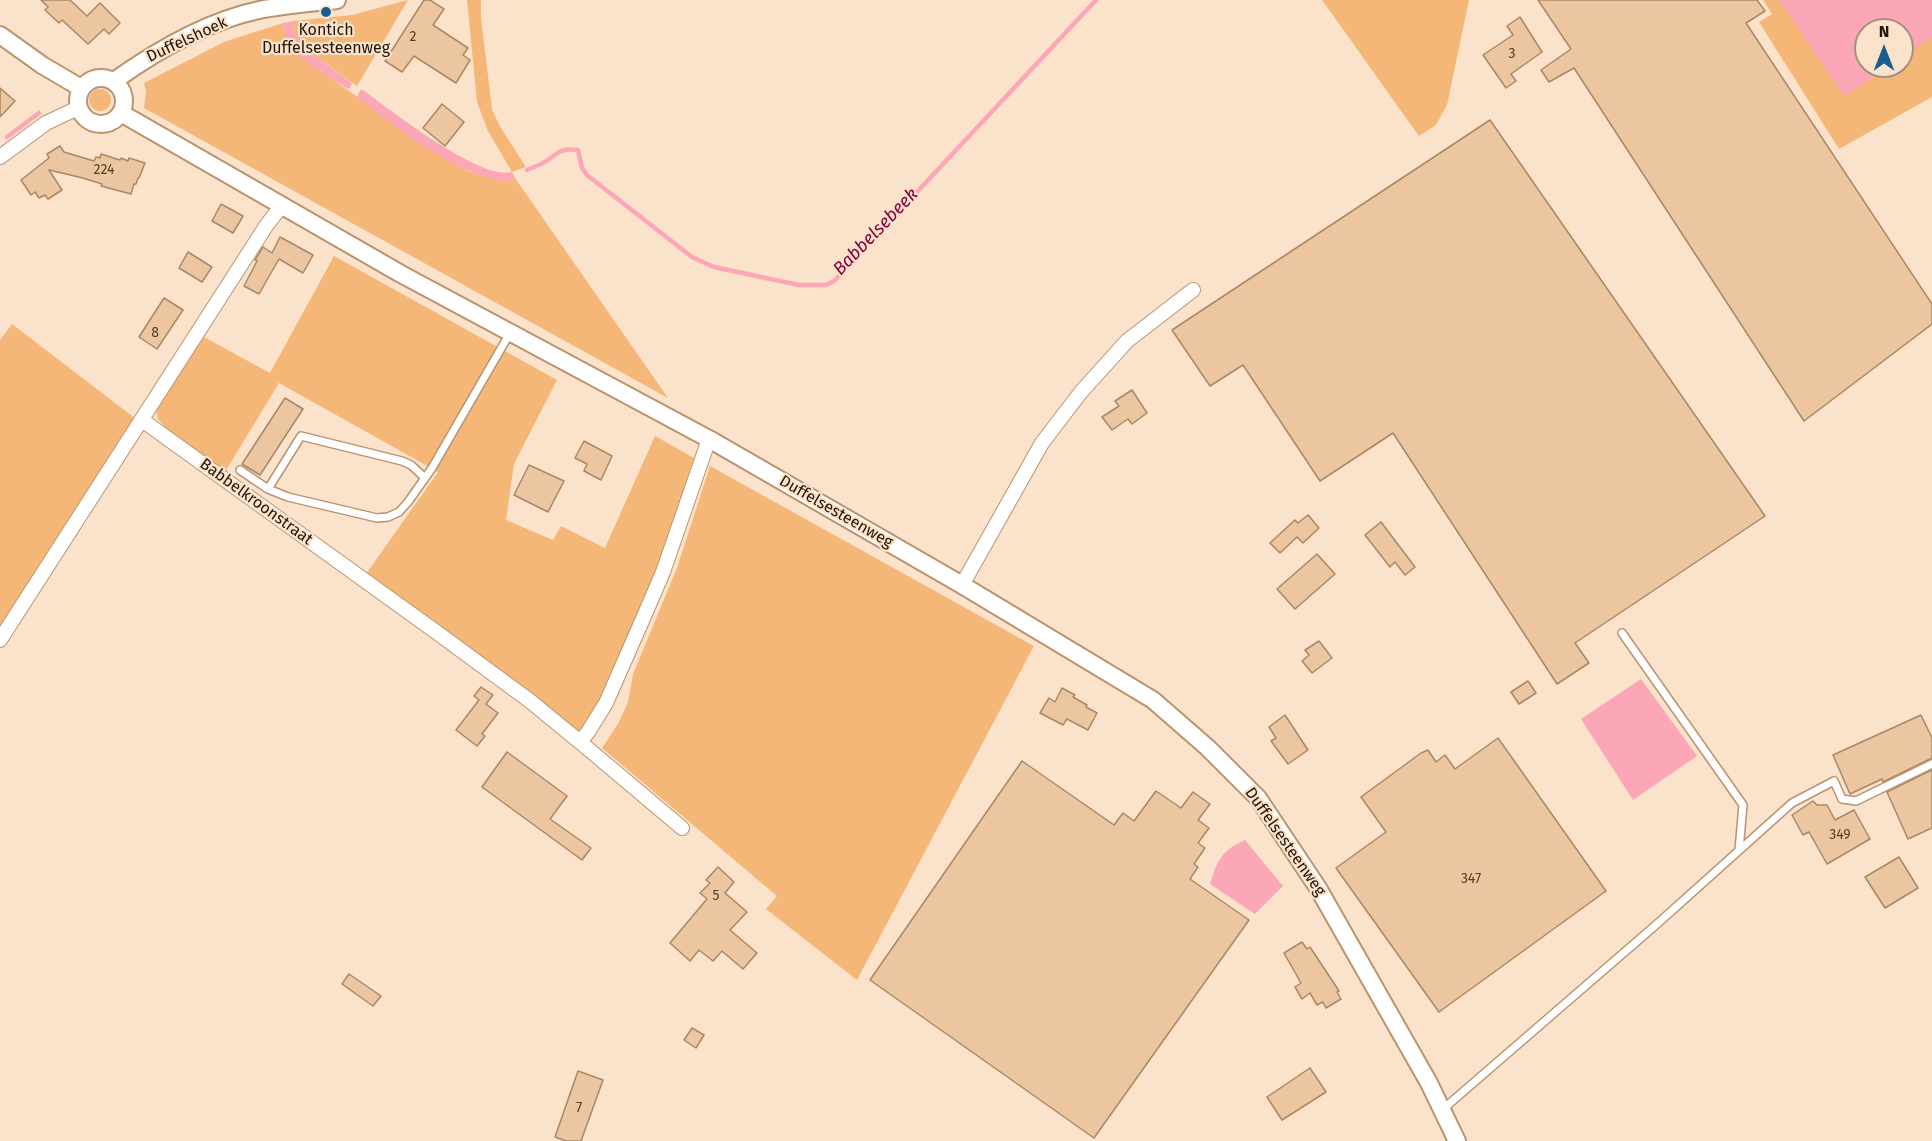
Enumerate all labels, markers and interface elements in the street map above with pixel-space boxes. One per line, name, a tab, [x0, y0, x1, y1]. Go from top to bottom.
marker: Kontich Duffelsesteenweg	[319, 5, 333, 19]
street label: Duffelshoek	[144, 13, 230, 67]
north arrow	[1854, 18, 1914, 78]
place label: Kontich Duffelsesteenweg	[262, 21, 390, 59]
text: N	[1879, 22, 1889, 41]
house number: 2	[410, 29, 416, 45]
house number: 3	[1509, 46, 1515, 62]
house number: 224	[94, 162, 114, 178]
water label: Babbelsebeek	[829, 184, 923, 280]
house number: 8	[151, 325, 159, 341]
street label: Babbelkroonstraat	[196, 455, 316, 549]
street label: Duffelsesteenweg	[776, 472, 896, 552]
street label: Duffelsesteenweg	[1240, 784, 1330, 900]
house number: 349	[1829, 827, 1851, 843]
house number: 347	[1461, 871, 1481, 887]
house number: 5	[712, 888, 720, 904]
house number: 7	[576, 1100, 582, 1116]

